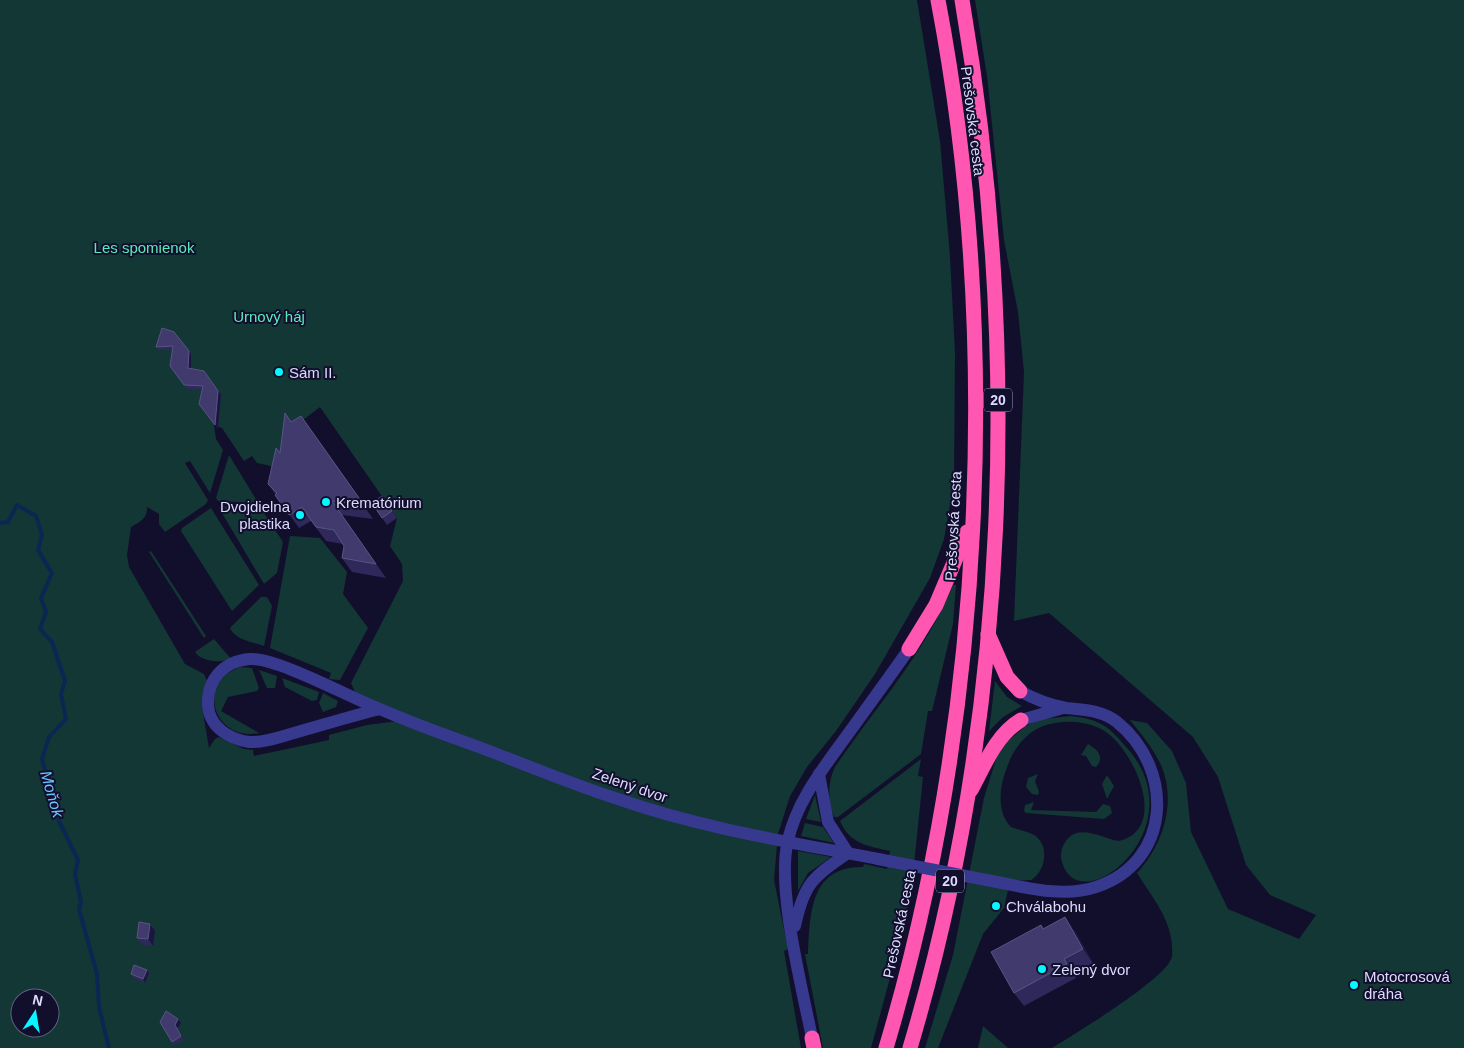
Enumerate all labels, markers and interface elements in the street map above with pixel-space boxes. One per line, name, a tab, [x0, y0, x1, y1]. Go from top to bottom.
street label: Prešovská cesta	[958, 65, 988, 177]
park label: Les spomienok	[94, 239, 195, 256]
park label: Urnový háj	[233, 308, 305, 325]
place label: Sám II.	[289, 364, 337, 381]
marker: Sám II.	[273, 366, 285, 378]
road number: 20	[984, 388, 1012, 412]
street label: Prešovská cesta	[942, 470, 964, 581]
place label: Krematórium	[336, 494, 422, 511]
marker: Krematórium	[320, 496, 332, 508]
place label: Dvojdielna plastika	[220, 498, 291, 532]
marker: Dvojdielna plastika	[294, 509, 306, 521]
street label: Zelený dvor	[590, 764, 670, 806]
water label: Moňok	[37, 769, 67, 820]
street label: Prešovská cesta	[879, 868, 919, 980]
road number: 20	[936, 869, 964, 892]
place label: Chválabohu	[1006, 898, 1086, 915]
marker: Chválabohu	[990, 900, 1002, 912]
place label: Zelený dvor	[1052, 961, 1130, 978]
marker: Zelený dvor	[1036, 963, 1048, 975]
place label: Motocrosová dráha	[1364, 968, 1451, 1002]
marker: Motocrosová dráha	[1348, 979, 1360, 991]
north arrow	[10, 988, 60, 1038]
text: N	[31, 991, 44, 1009]

